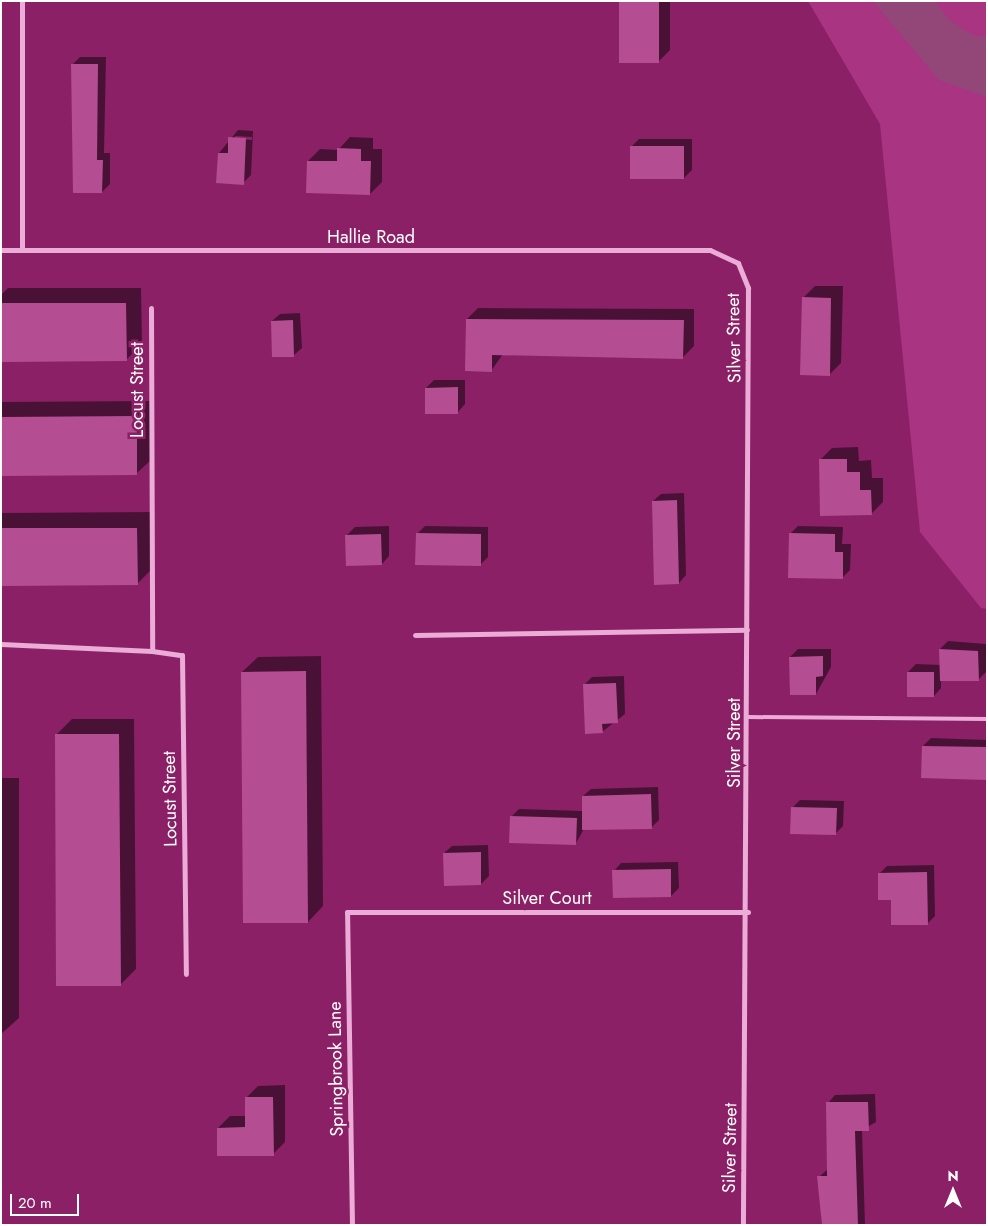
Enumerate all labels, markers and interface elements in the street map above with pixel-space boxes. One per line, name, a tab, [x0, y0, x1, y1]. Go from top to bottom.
street label: Hallie Road	[327, 226, 415, 248]
street label: Silver Street	[722, 293, 746, 383]
street label: Locust Street	[126, 342, 148, 438]
street label: Silver Street	[723, 698, 745, 788]
street label: Locust Street	[158, 751, 182, 847]
street label: Silver Court	[502, 887, 592, 909]
street label: Springbrook Lane	[324, 1001, 348, 1137]
street label: Silver Street	[718, 1103, 742, 1193]
north arrow	[928, 1166, 978, 1216]
text: N	[947, 1166, 959, 1186]
scale bar	[12, 1184, 81, 1216]
text: 20 m	[18, 1192, 52, 1214]

